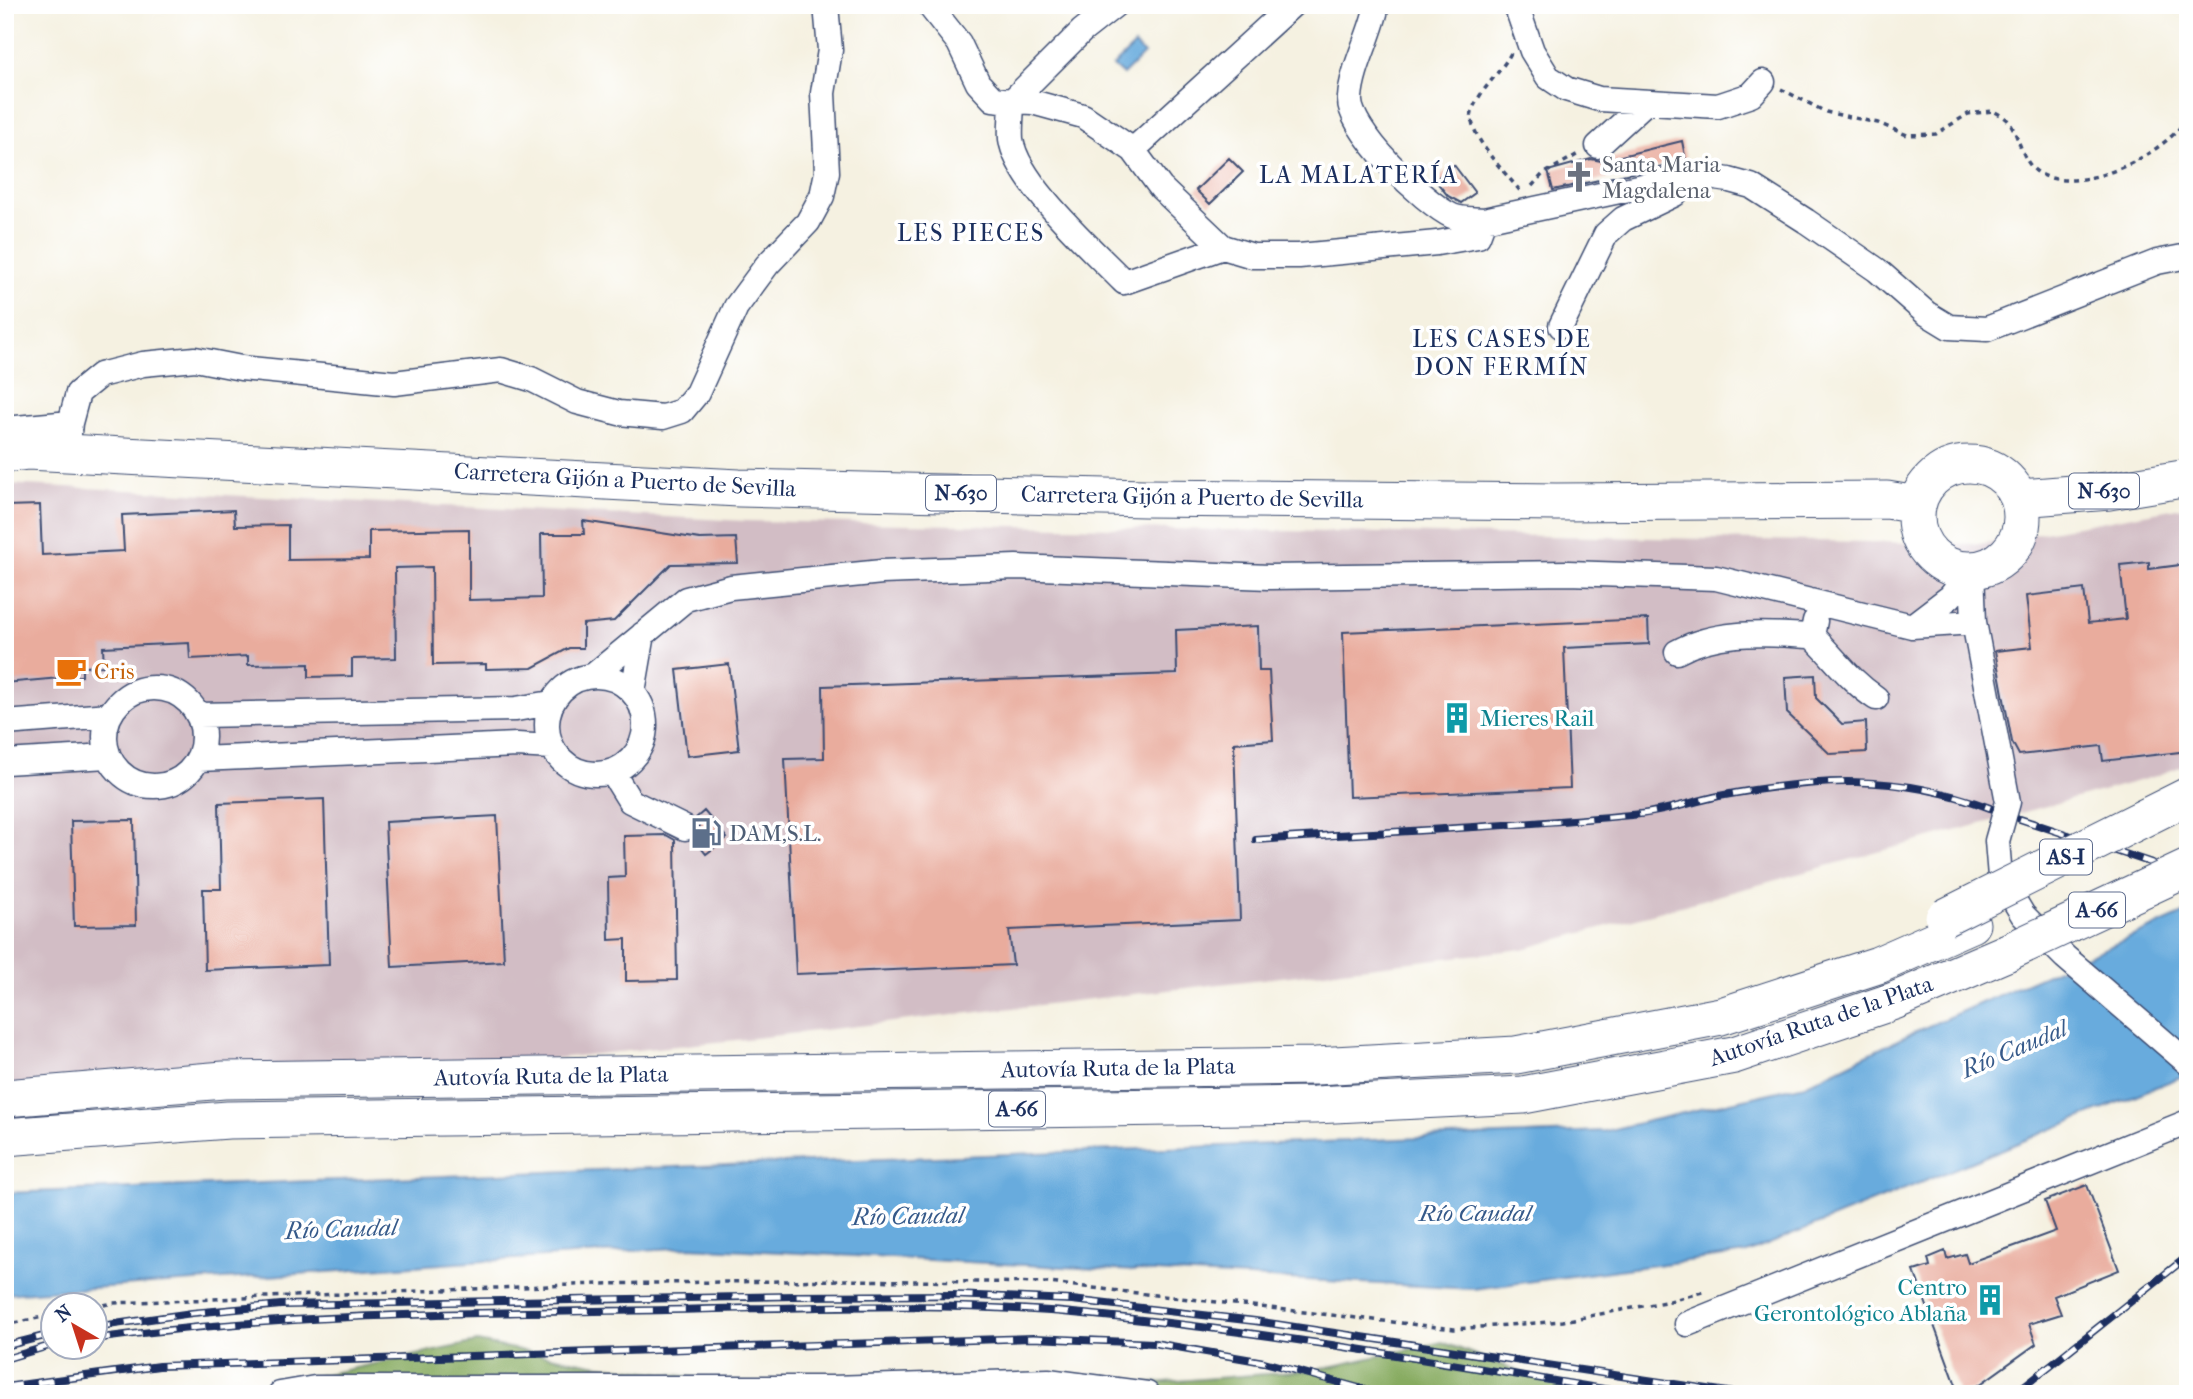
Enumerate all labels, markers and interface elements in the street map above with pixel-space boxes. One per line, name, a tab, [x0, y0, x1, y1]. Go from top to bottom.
place label: Santa Maria Magdalena	[1602, 151, 1721, 204]
district label: LA MALATERÍA	[1259, 160, 1459, 189]
church icon: Santa Maria Magdalena	[1562, 160, 1596, 194]
district label: LES PIECES	[897, 219, 1045, 247]
district label: LES CASES DE DON FERMÍN	[1412, 325, 1592, 381]
street label: Carretera Gijón a Puerto de Sevilla	[453, 458, 797, 502]
road number: N-630	[2069, 474, 2139, 508]
road number: N-630	[926, 476, 996, 510]
street label: Carretera Gijón a Puerto de Sevilla	[1021, 481, 1364, 513]
cafe icon: Cris	[54, 654, 88, 688]
place label: Cris	[94, 658, 134, 685]
building icon: Mieres Rail	[1440, 701, 1474, 735]
place label: Mieres Rail	[1480, 705, 1595, 732]
fuel station icon: DAM,S.L.	[689, 816, 723, 850]
place label: DAM,S.L.	[729, 820, 821, 847]
road number: AS-I	[2040, 840, 2092, 874]
road number: A-66	[2069, 892, 2125, 928]
street label: Autovía Ruta de la Plata	[1705, 970, 1937, 1072]
water label: Río Caudal	[1955, 1013, 2074, 1085]
street label: Autovía Ruta de la Plata	[1000, 1052, 1236, 1084]
street label: Autovía Ruta de la Plata	[433, 1060, 669, 1092]
road number: A-66	[989, 1092, 1045, 1126]
water label: Río Caudal	[1417, 1199, 1534, 1227]
water label: Río Caudal	[850, 1201, 967, 1231]
water label: Río Caudal	[283, 1213, 401, 1245]
place label: Centro Gerontológico Ablaña	[1754, 1274, 1967, 1327]
building icon: Centro Gerontológico Ablaña	[1973, 1283, 2007, 1317]
north arrow	[38, 1290, 108, 1360]
text: N	[51, 1300, 77, 1327]

